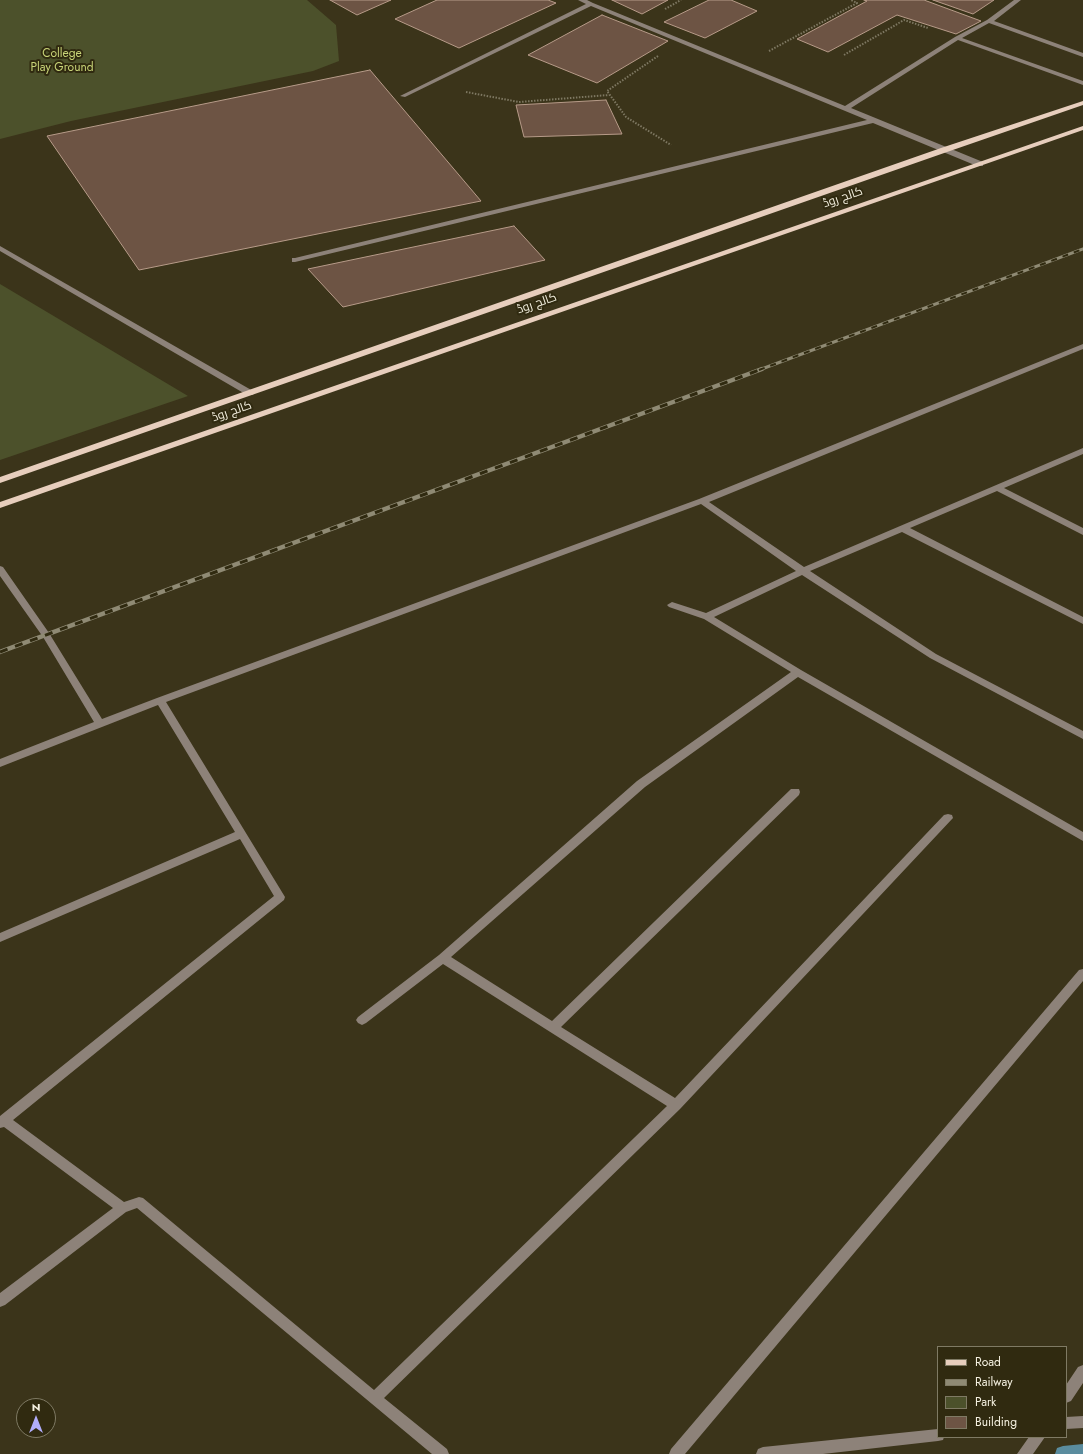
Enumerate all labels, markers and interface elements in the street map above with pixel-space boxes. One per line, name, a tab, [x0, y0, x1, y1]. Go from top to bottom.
park label: College Play Ground	[30, 47, 94, 75]
street label: کالج روڈ	[821, 185, 865, 211]
street label: کالج روڈ	[515, 291, 559, 317]
street label: کالج روڈ	[210, 399, 254, 425]
legend	[937, 1346, 1067, 1438]
text: Road	[975, 1353, 1001, 1371]
text: Railway	[975, 1373, 1013, 1391]
text: Park	[975, 1393, 996, 1411]
north arrow	[16, 1398, 56, 1438]
text: N	[32, 1399, 40, 1415]
text: Building	[975, 1413, 1017, 1431]

